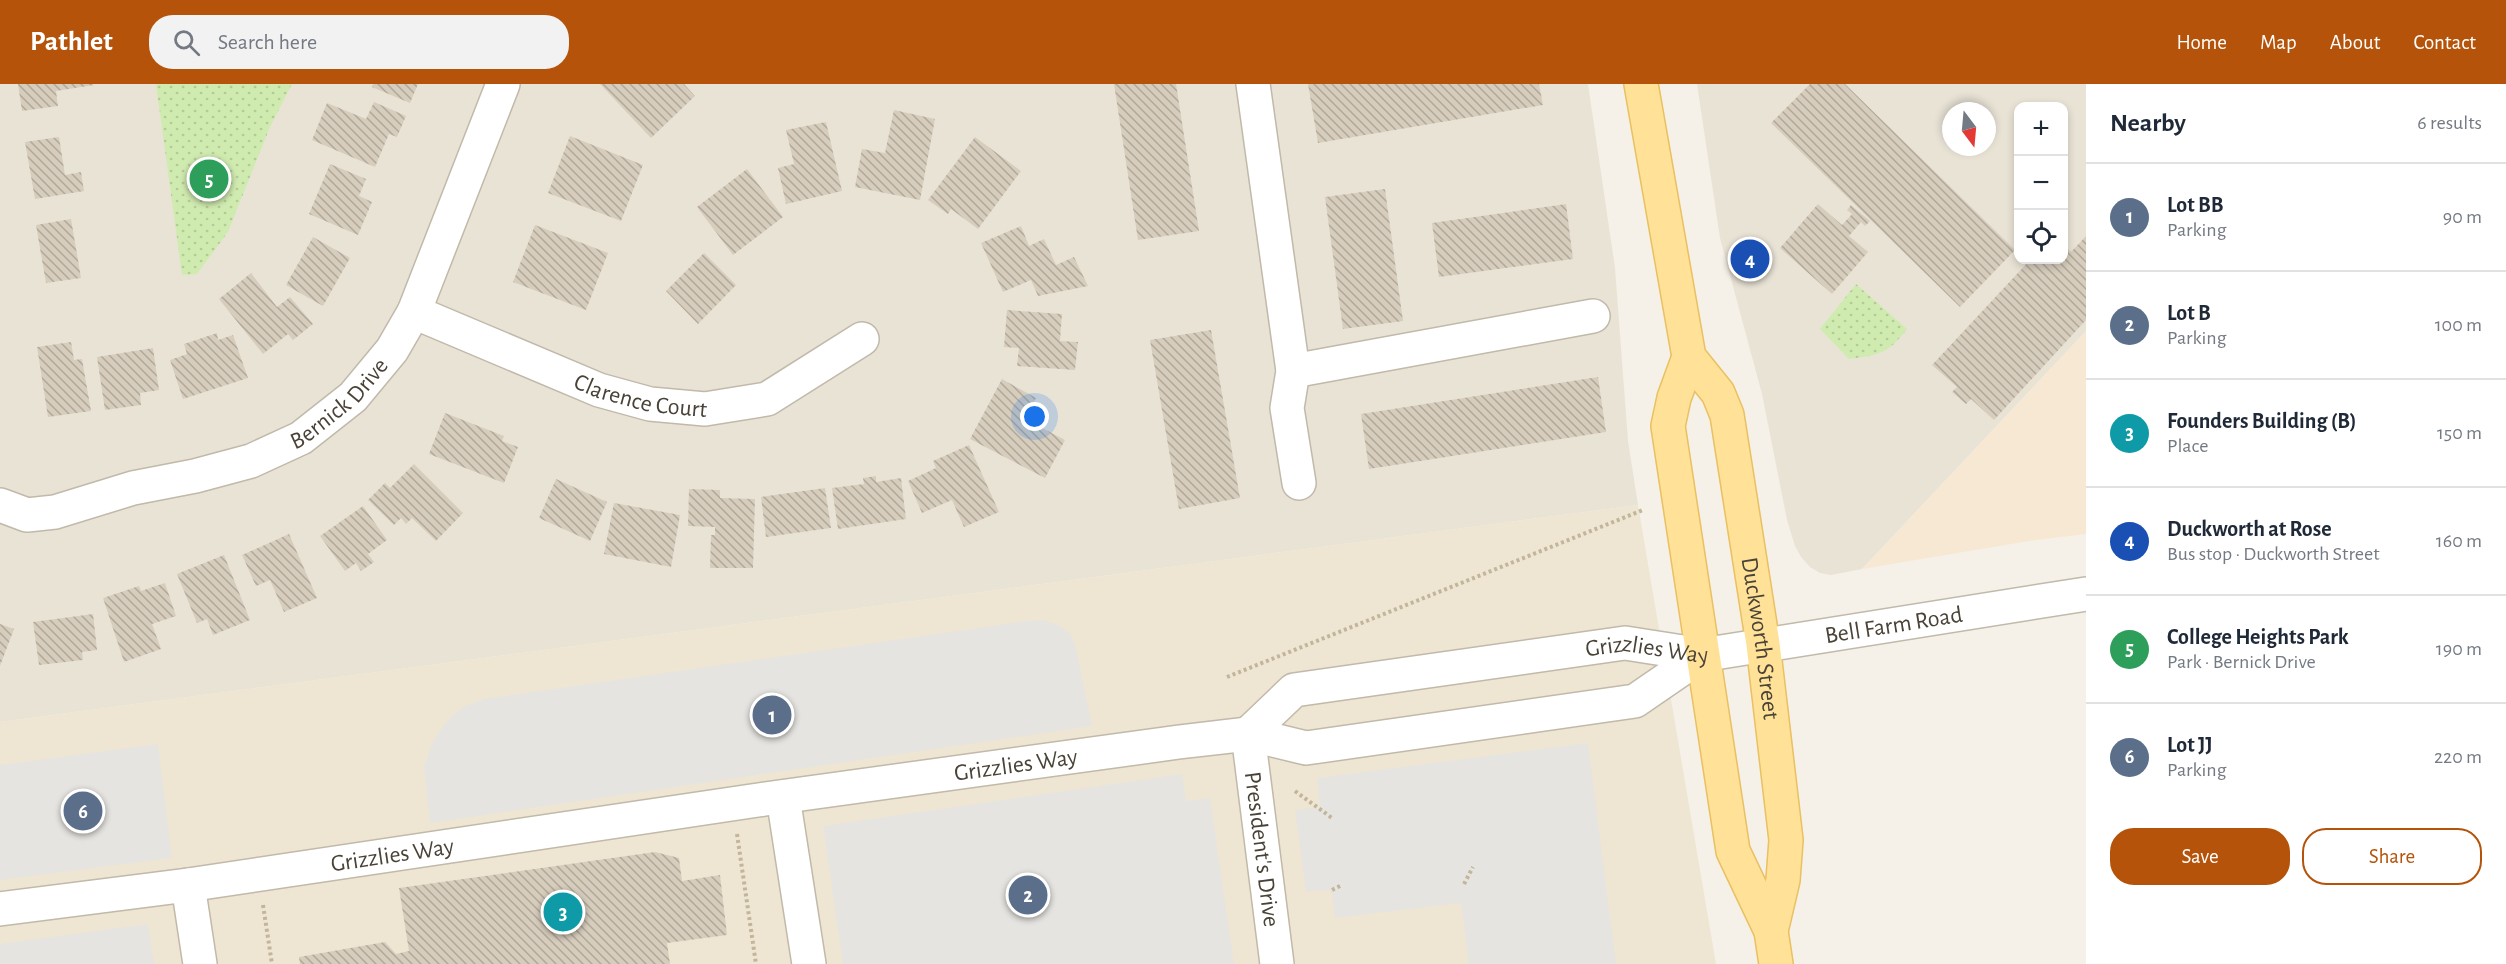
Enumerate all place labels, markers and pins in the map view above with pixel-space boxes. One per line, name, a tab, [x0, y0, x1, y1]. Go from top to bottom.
pin: 5	[190, 156, 228, 202]
pin: 4	[1730, 236, 1770, 282]
pin: 1	[752, 692, 792, 738]
pin: 6	[64, 788, 103, 834]
pin: 2	[1008, 872, 1048, 918]
pin: 3	[544, 890, 582, 934]

